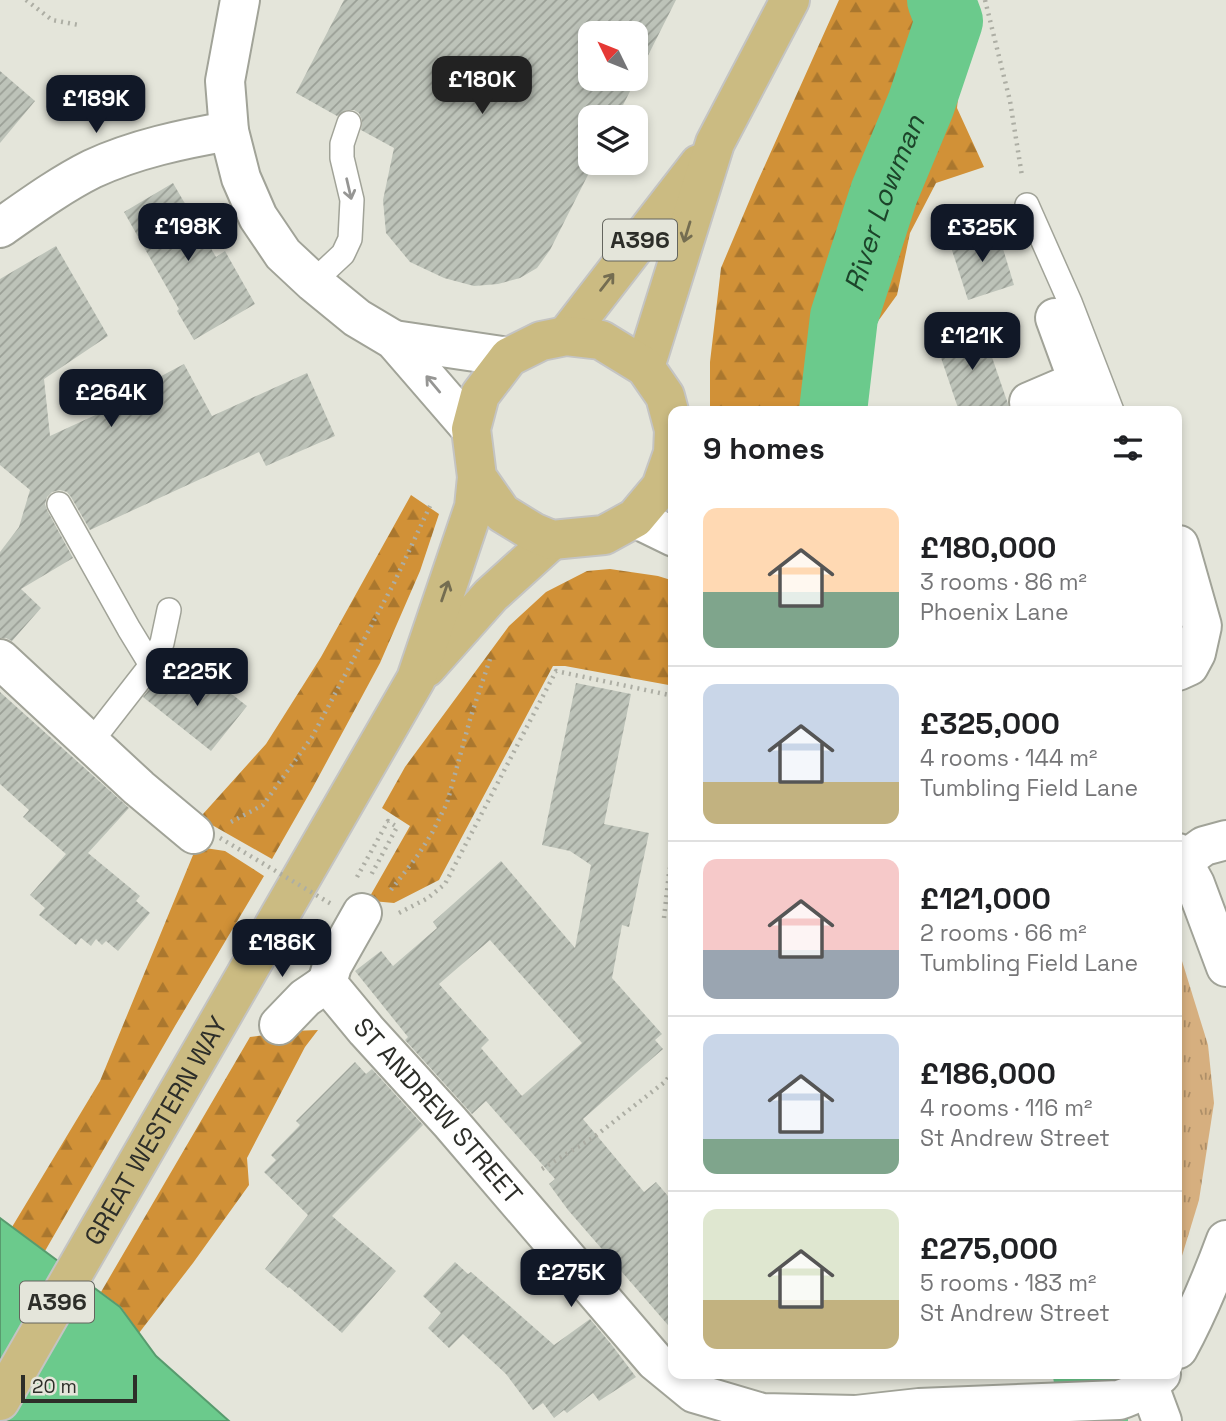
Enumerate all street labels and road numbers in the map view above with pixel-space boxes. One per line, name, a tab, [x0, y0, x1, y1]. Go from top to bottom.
road number: A396	[603, 220, 677, 260]
street label: GREAT WESTERN WAY	[76, 1010, 235, 1251]
street label: ST ANDREW STREET	[346, 1011, 530, 1211]
road number: A396	[20, 1282, 94, 1322]

